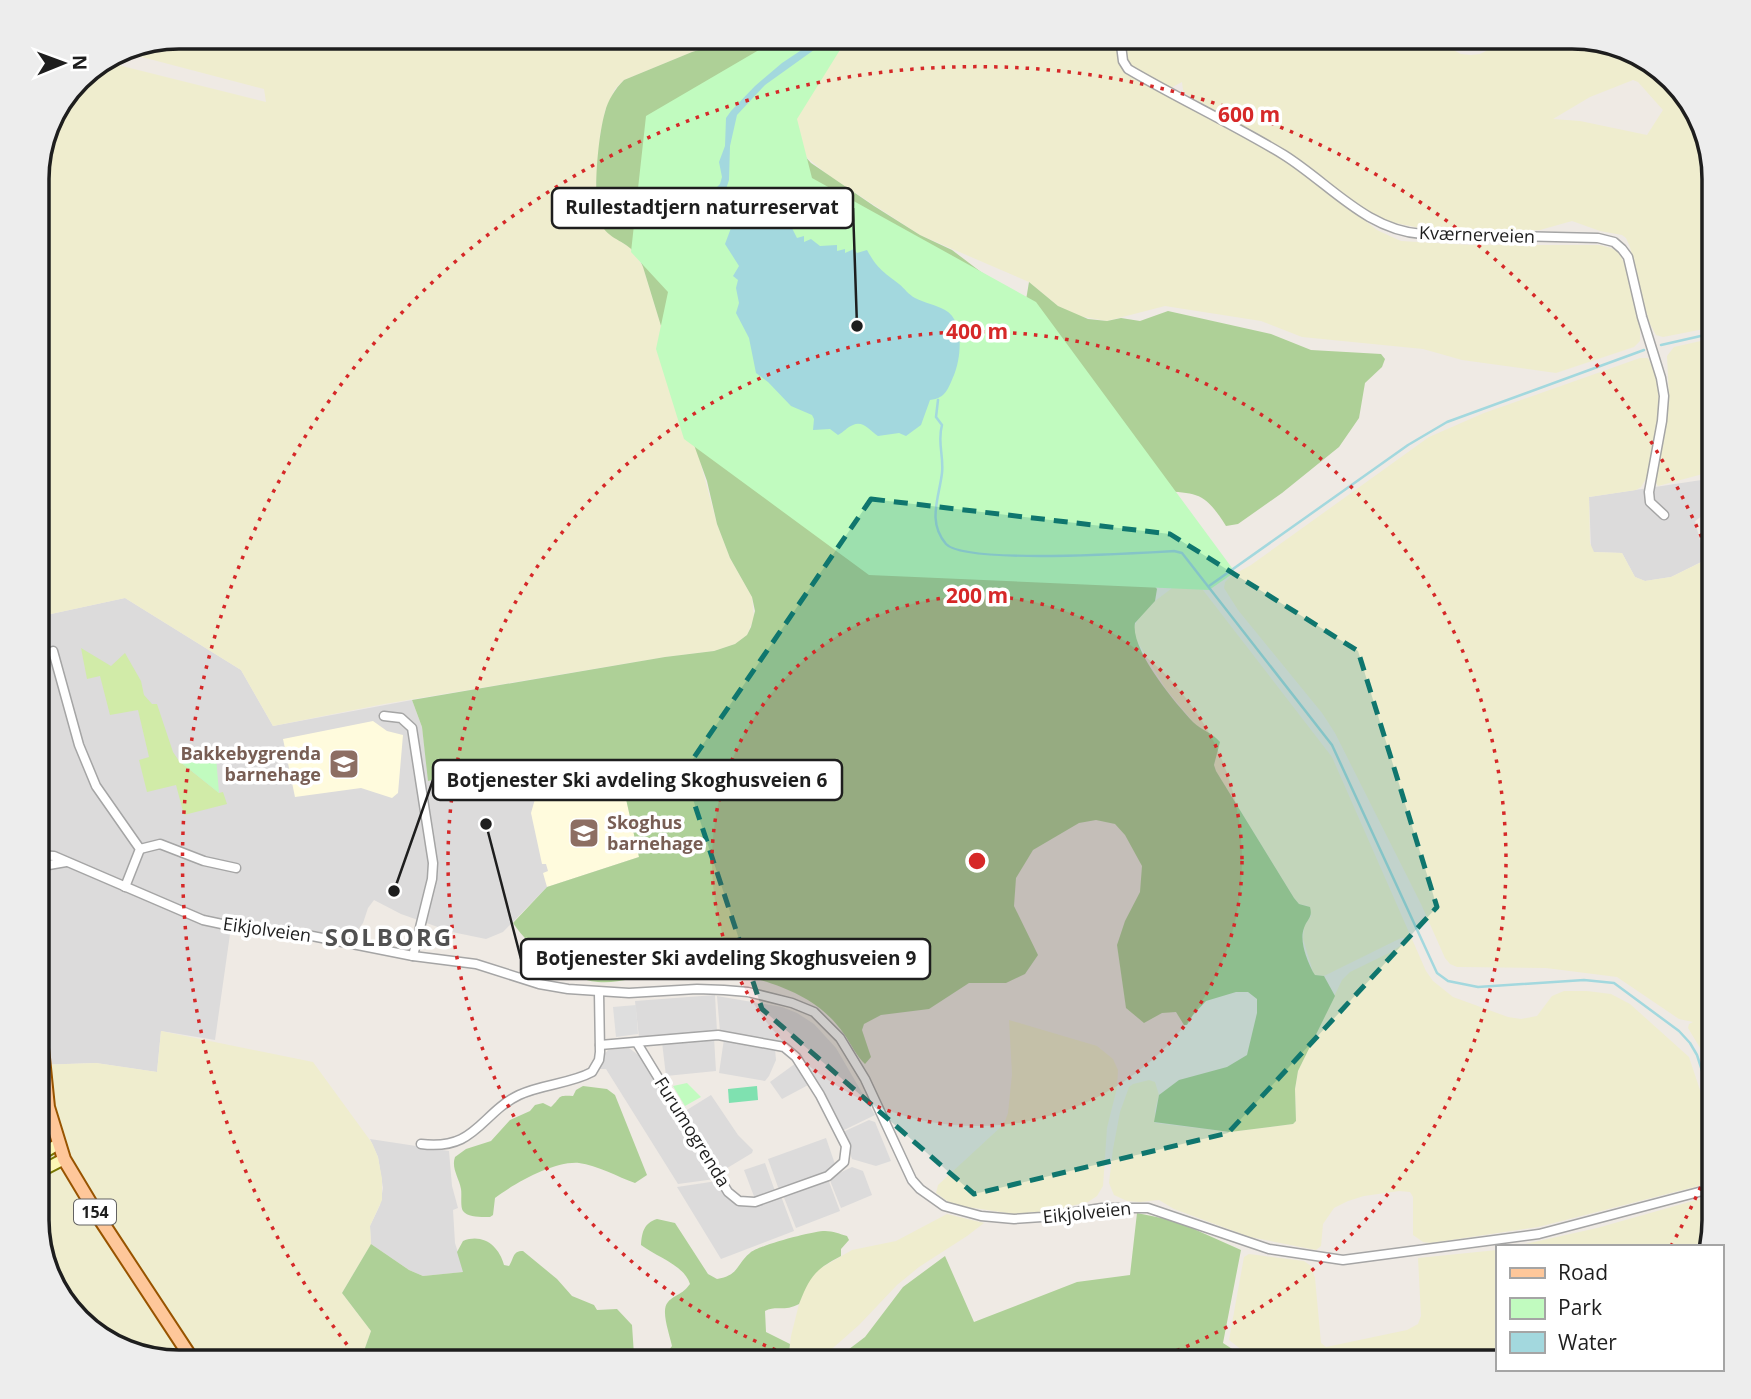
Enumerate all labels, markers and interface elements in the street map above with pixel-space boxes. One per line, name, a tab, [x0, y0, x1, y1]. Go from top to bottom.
north arrow	[28, 28, 98, 98]
text: N	[67, 55, 93, 71]
text: 600 m	[1218, 100, 1280, 128]
callout: Rullestadtjern naturreservat	[552, 188, 853, 228]
text: Rullestadtjern naturreservat	[565, 194, 839, 220]
street label: Kværnerveien	[1419, 220, 1536, 248]
text: 400 m	[946, 317, 1008, 345]
text: 200 m	[946, 581, 1008, 609]
place label: Bakkebygrenda barnehage	[180, 741, 321, 786]
school or university icon: Bakkebygrenda barnehage	[327, 747, 361, 781]
callout: Botjenester Ski avdeling Skoghusveien 6	[433, 760, 842, 800]
text: Botjenester Ski avdeling Skoghusveien 6	[447, 767, 828, 793]
place label: Skoghus barnehage	[607, 810, 703, 855]
school or university icon: Skoghus barnehage	[567, 816, 601, 850]
centre of rings	[965, 849, 989, 873]
street label: Eikjolveien	[222, 911, 313, 947]
district label: SOLBORG	[325, 920, 453, 953]
callout: Botjenester Ski avdeling Skoghusveien 9	[521, 939, 930, 979]
text: Botjenester Ski avdeling Skoghusveien 9	[536, 945, 917, 971]
street label: Furumogrenda	[649, 1072, 736, 1191]
street label: Eikjolveien	[1042, 1195, 1132, 1229]
road number: 154	[74, 1200, 116, 1224]
legend	[1496, 1245, 1723, 1371]
text: Road	[1558, 1258, 1608, 1286]
text: Park	[1558, 1293, 1602, 1321]
text: Water	[1558, 1328, 1617, 1356]

